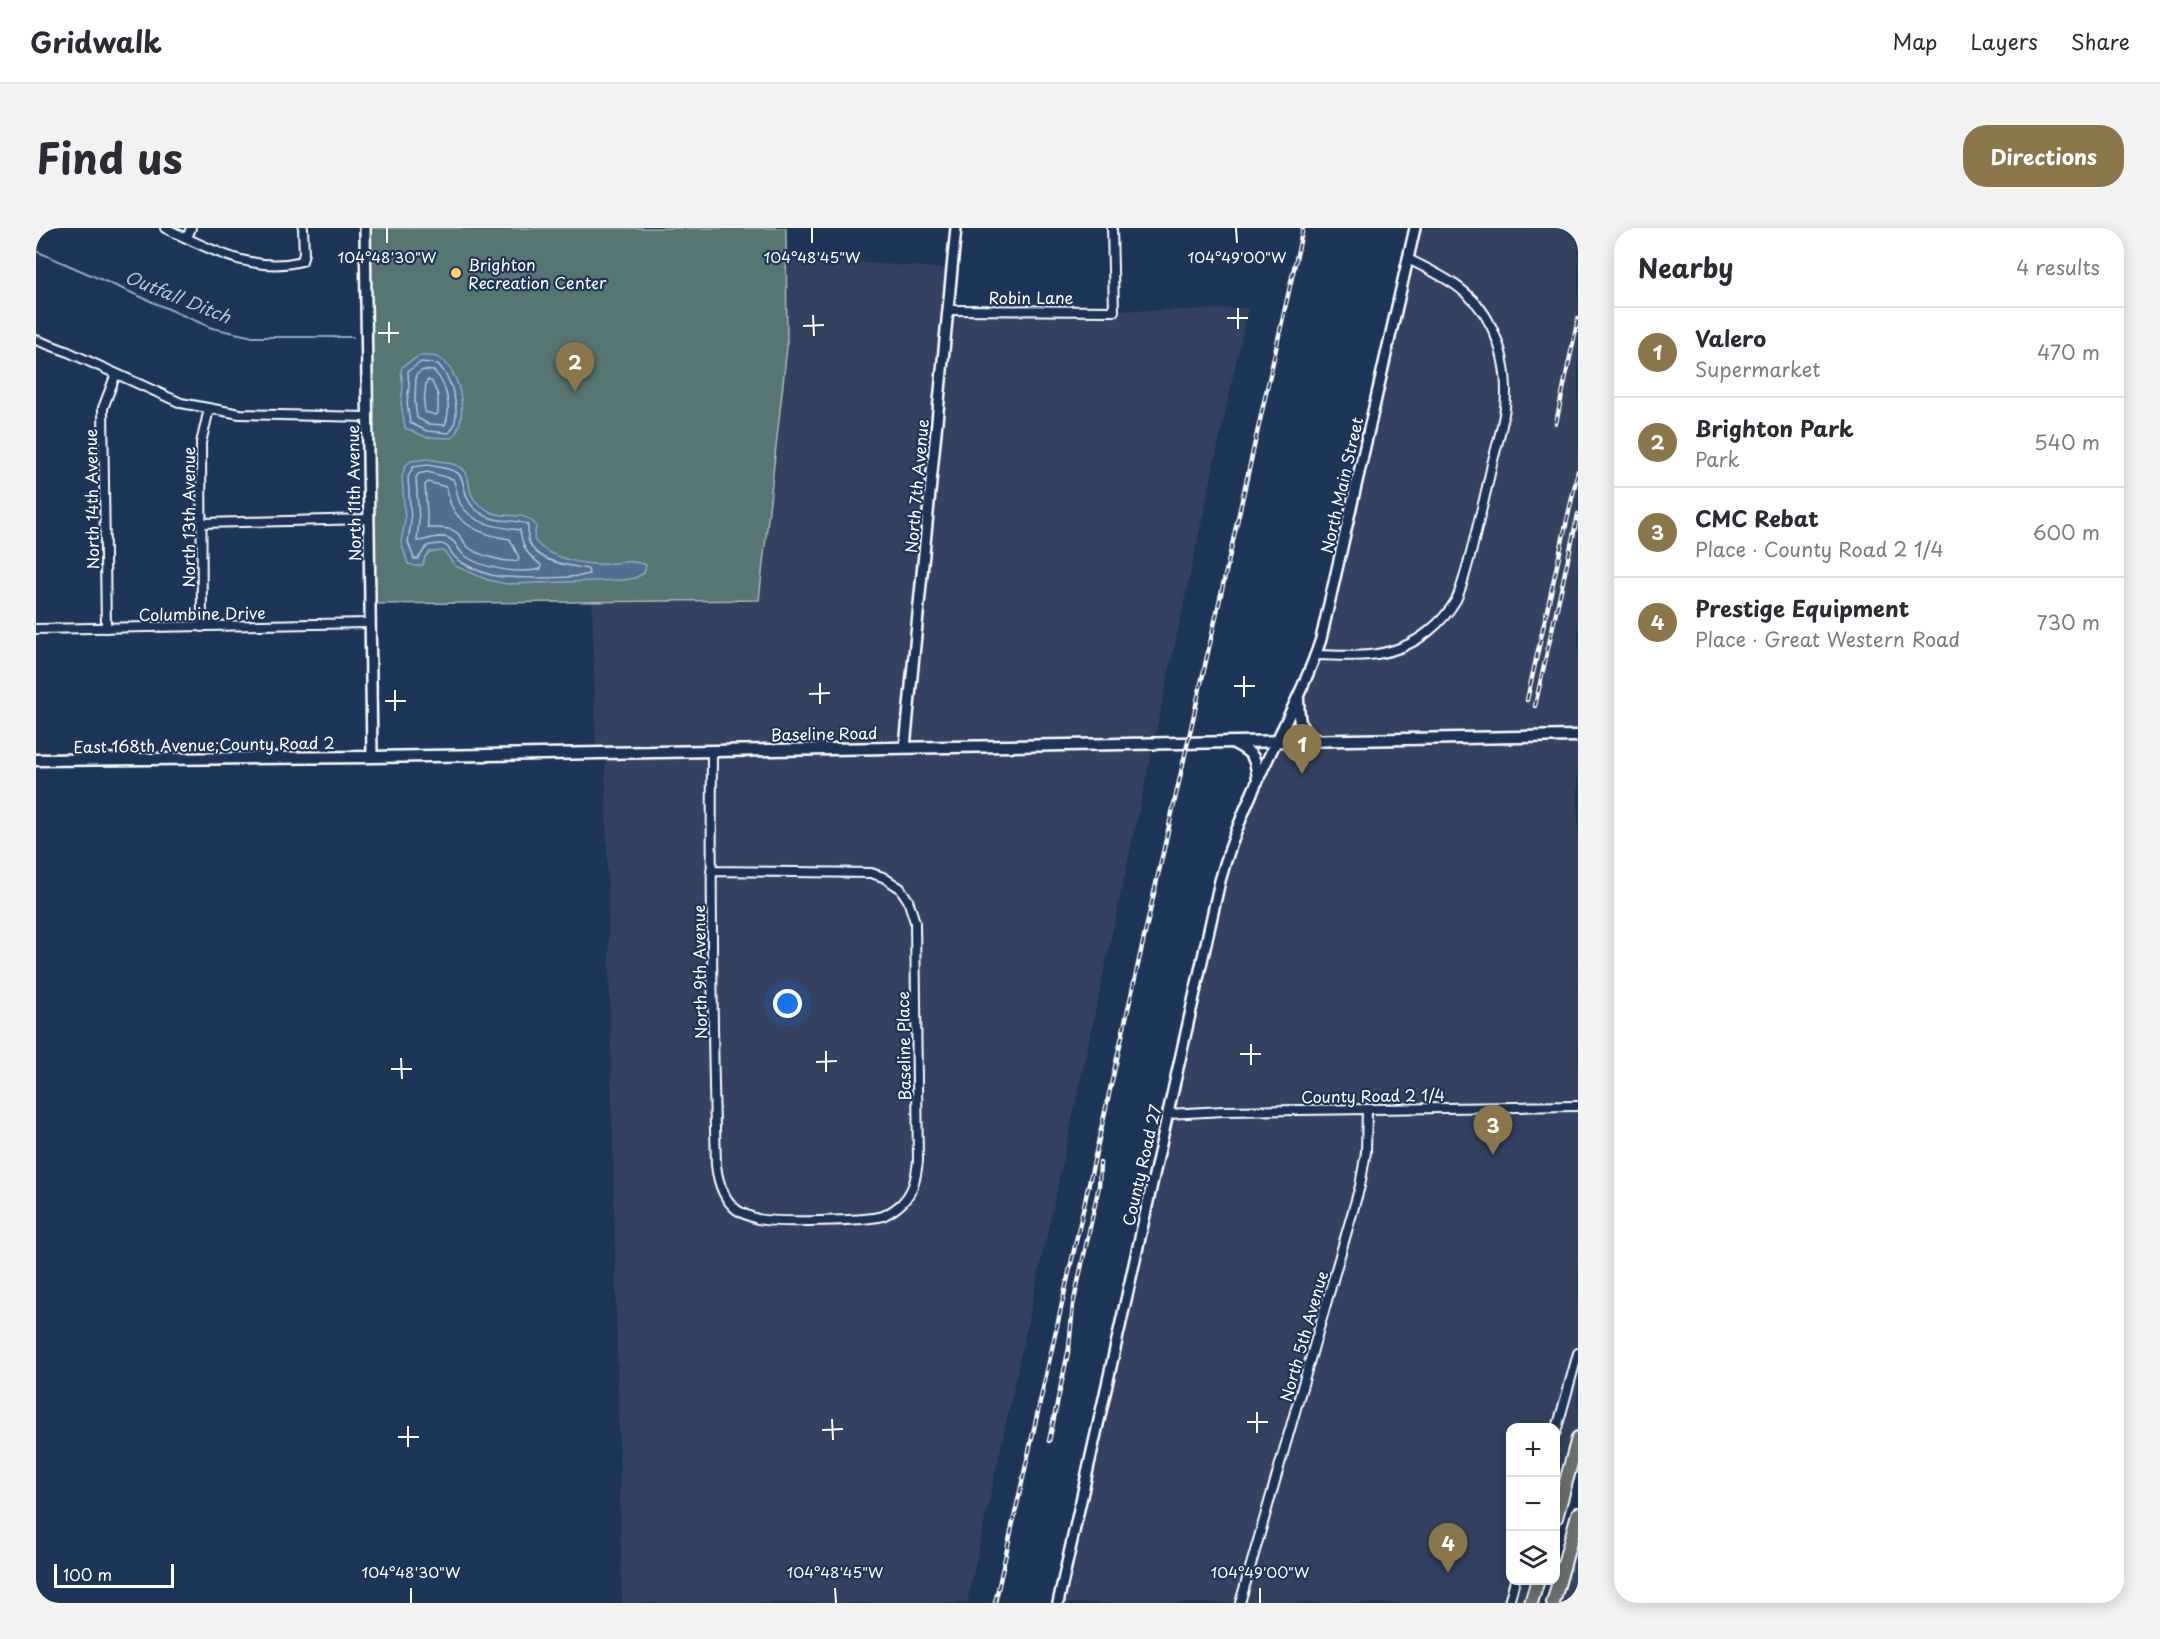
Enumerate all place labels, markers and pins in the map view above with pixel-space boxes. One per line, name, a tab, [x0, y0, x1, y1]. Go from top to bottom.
place label: Brighton Recreation Center	[468, 252, 607, 294]
marker: Brighton Recreation Center	[449, 266, 463, 280]
pin: 2	[556, 342, 594, 392]
pin: 1	[1282, 724, 1322, 774]
pin: 3	[1474, 1106, 1512, 1155]
pin: 4	[1428, 1524, 1468, 1573]

